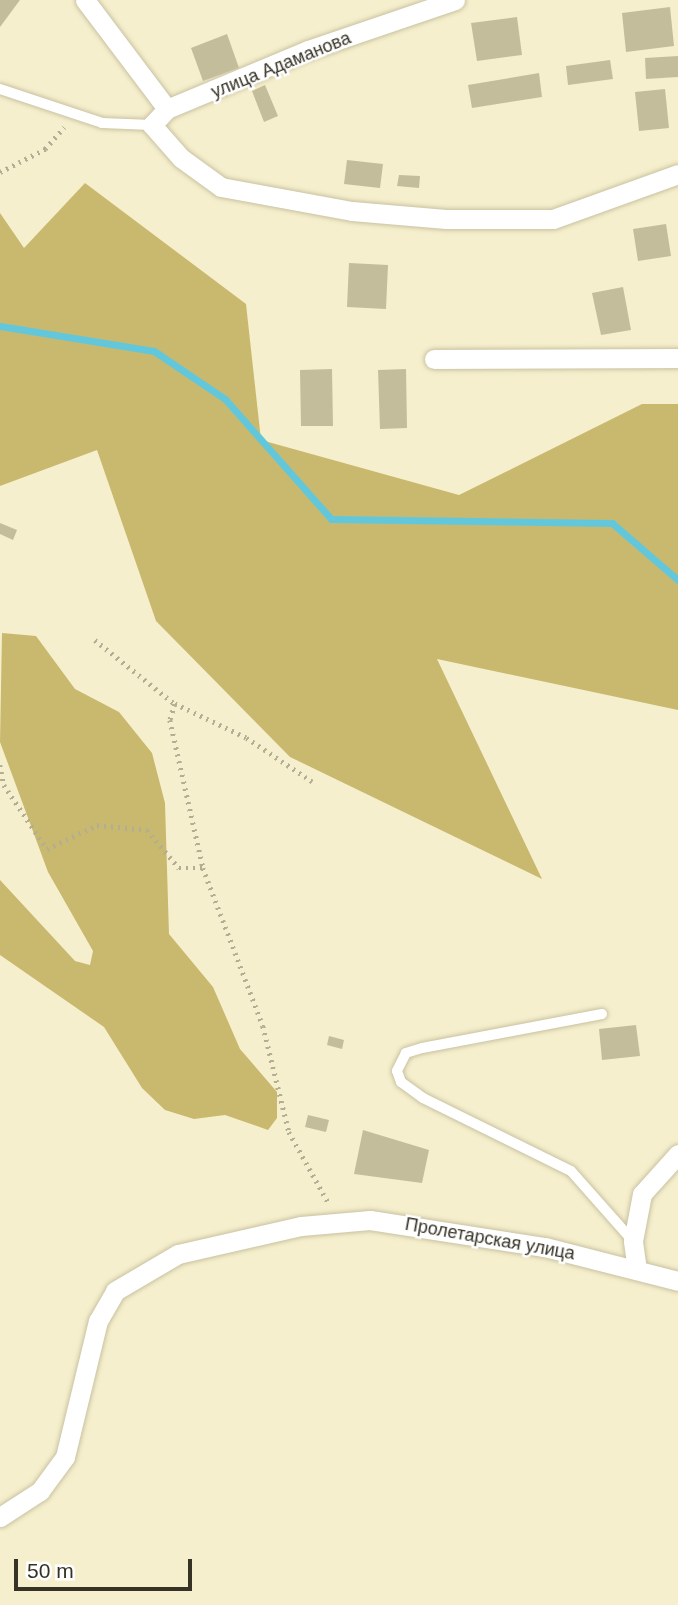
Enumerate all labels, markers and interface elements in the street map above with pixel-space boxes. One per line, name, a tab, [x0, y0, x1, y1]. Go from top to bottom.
street label: улица Адаманова	[208, 27, 354, 103]
street label: Пролетарская улица	[403, 1213, 577, 1265]
scale bar	[18, 1546, 196, 1590]
text: 50 m	[27, 1559, 74, 1582]

